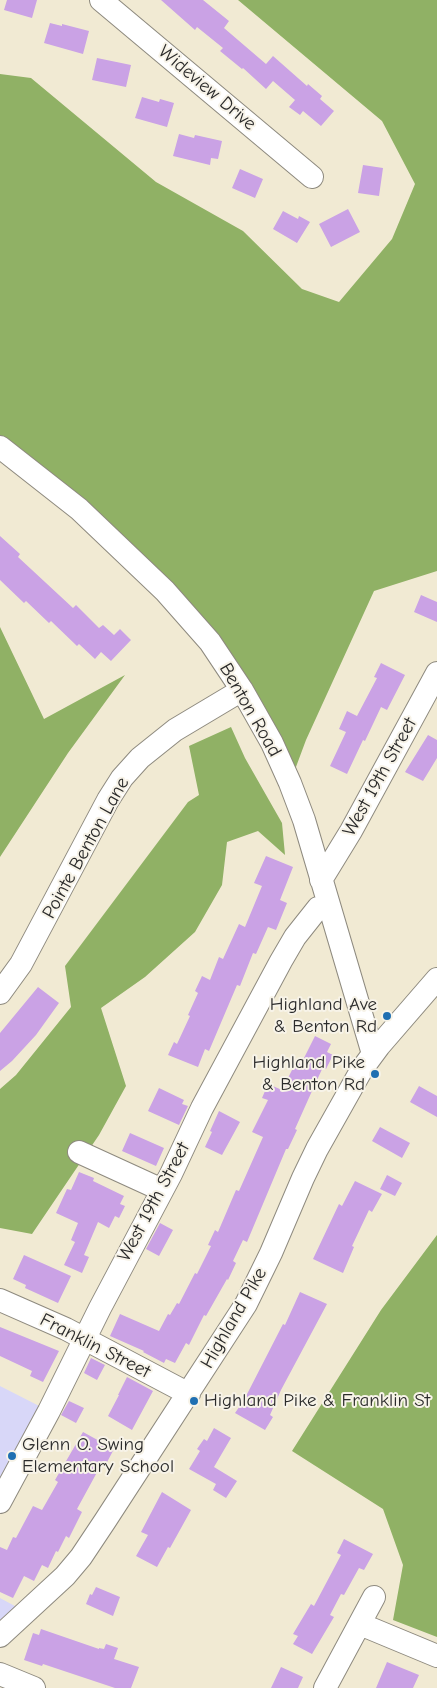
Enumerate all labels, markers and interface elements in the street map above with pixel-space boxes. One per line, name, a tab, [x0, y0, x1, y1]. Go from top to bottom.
street label: Wideview Drive	[153, 40, 261, 136]
street label: Benton Road	[214, 659, 286, 761]
street label: West 19th Street	[338, 714, 422, 840]
street label: Pointe Benton Lane	[38, 773, 134, 923]
place label: Highland Ave & Benton Rd	[270, 994, 377, 1038]
marker: Highland Ave & Benton Rd	[381, 1010, 393, 1022]
place label: Highland Pike & Benton Rd	[253, 1052, 365, 1096]
marker: Highland Pike & Benton Rd	[369, 1068, 381, 1080]
street label: West 19th Street	[113, 1139, 195, 1265]
street label: Highland Pike	[196, 1264, 272, 1372]
street label: Franklin Street	[36, 1308, 154, 1384]
place label: Highland Pike & Franklin St	[204, 1390, 430, 1412]
marker: Highland Pike & Franklin St	[188, 1395, 200, 1407]
place label: Glenn O. Swing Elementary School	[22, 1434, 174, 1478]
marker: Glenn O. Swing Elementary School	[6, 1450, 18, 1462]

